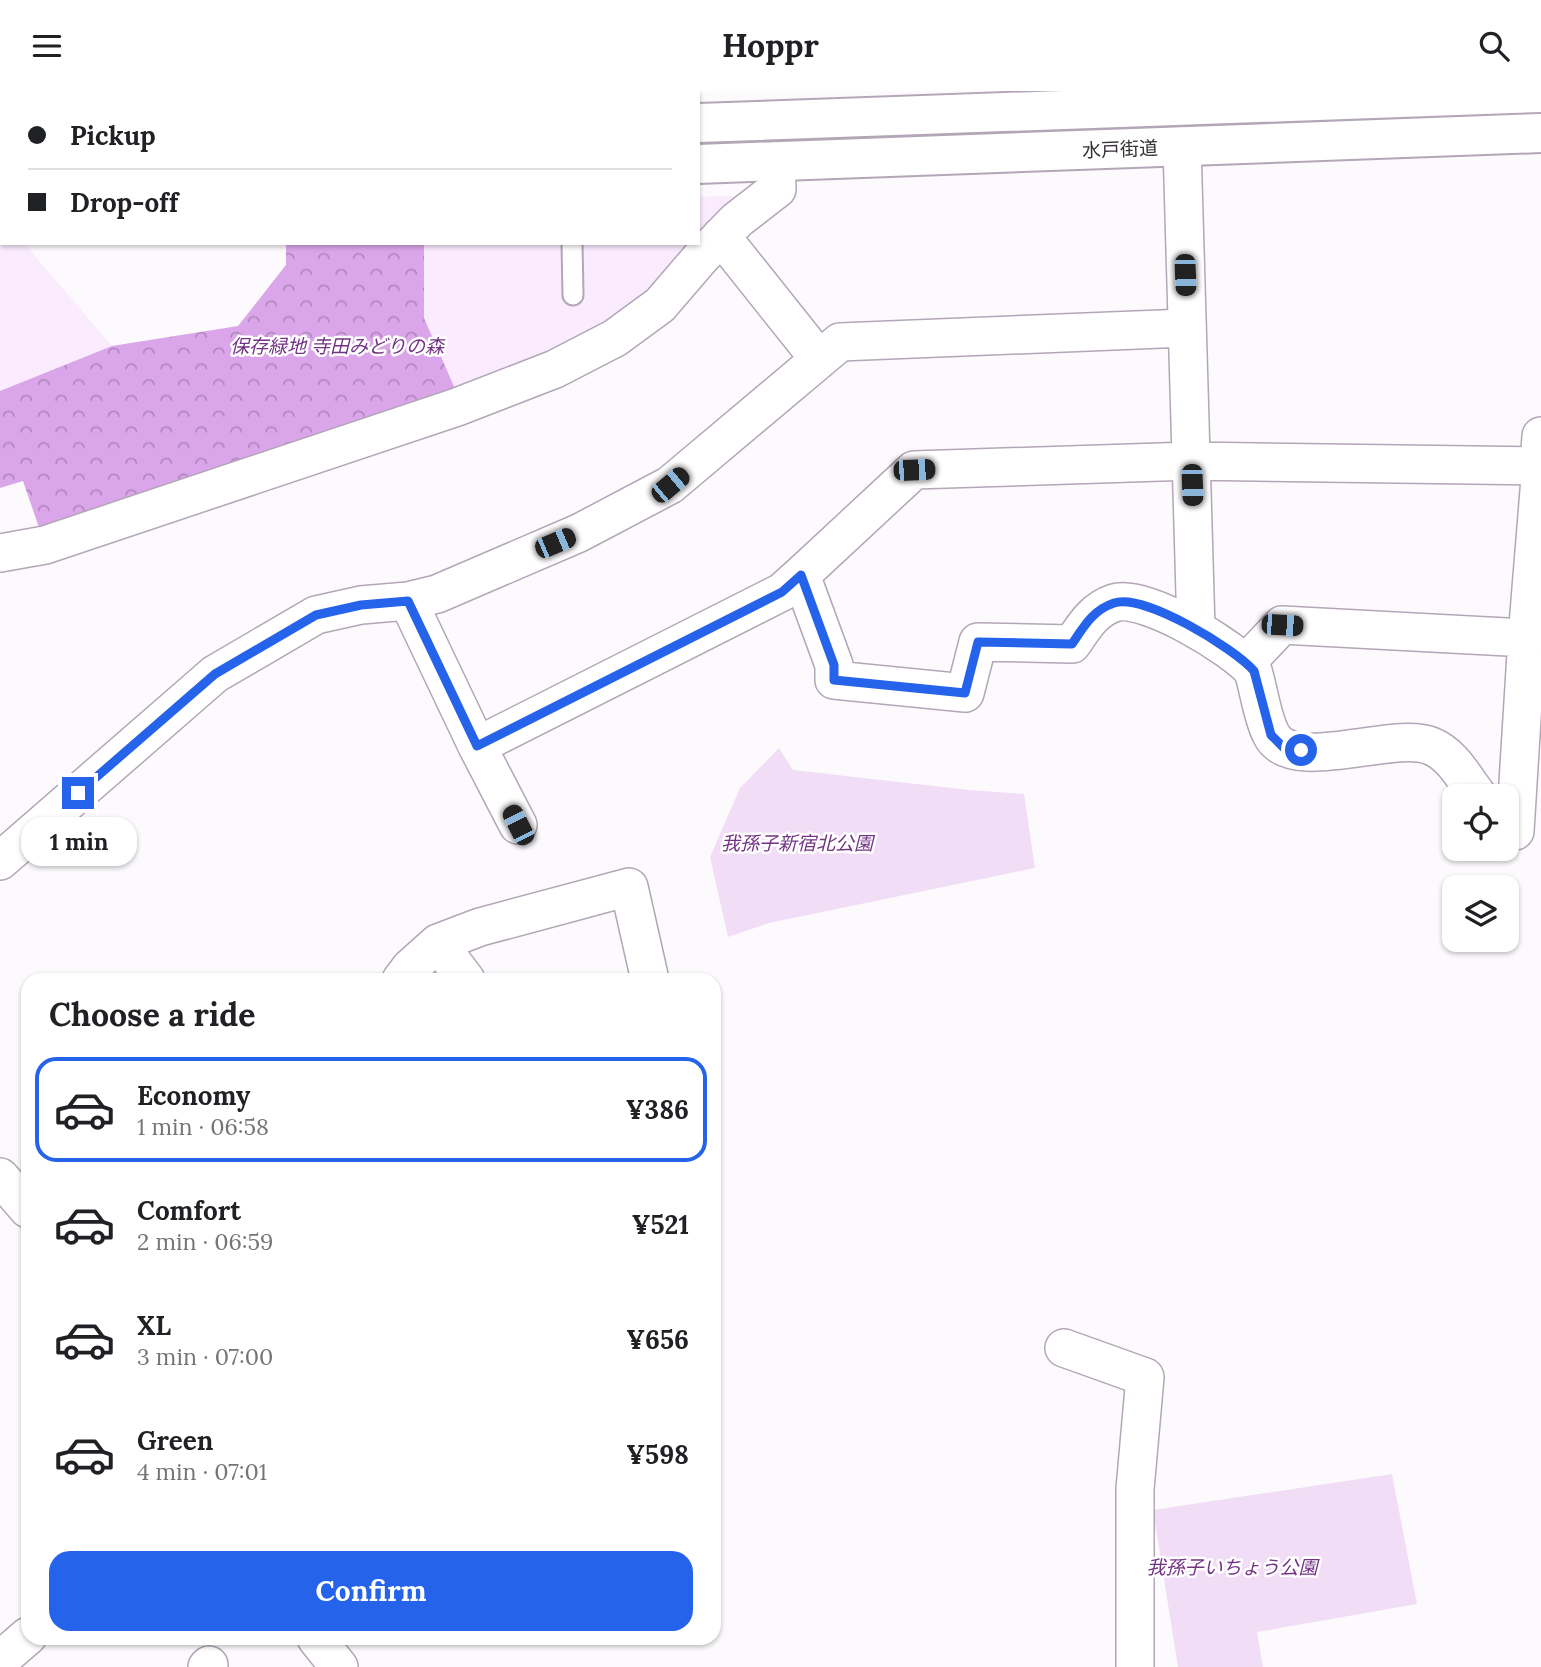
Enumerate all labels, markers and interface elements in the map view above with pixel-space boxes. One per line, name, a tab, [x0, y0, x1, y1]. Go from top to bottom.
text: Hoppr	[722, 25, 819, 66]
icon: menu	[28, 27, 66, 65]
icon: search	[1475, 27, 1513, 65]
text: Pickup	[70, 119, 156, 152]
street label: 水戸街道	[1082, 136, 1158, 162]
text: Drop-off	[70, 186, 178, 219]
car	[1174, 254, 1197, 296]
park label: 保存緑地 寺田みどりの森	[230, 334, 446, 358]
car	[893, 459, 936, 481]
car	[648, 463, 693, 507]
car	[1181, 464, 1204, 506]
car	[532, 525, 579, 561]
car	[1261, 613, 1304, 637]
route start	[1285, 734, 1317, 766]
route end	[62, 777, 94, 809]
map controls	[1442, 784, 1519, 952]
button: locate	[1442, 784, 1519, 861]
car	[500, 802, 537, 848]
callout: 1 min	[20, 817, 136, 867]
text: 1 min	[50, 827, 108, 856]
park label: 我孫子新宿北公園	[721, 831, 876, 855]
button: layers	[1442, 875, 1519, 952]
text: Choose a ride	[49, 994, 256, 1035]
icon: car	[53, 1078, 116, 1141]
text: Economy	[137, 1079, 250, 1112]
text: ¥386	[626, 1093, 689, 1126]
text: 1 min · 06:58	[137, 1112, 269, 1141]
icon: car	[53, 1193, 116, 1256]
text: Comfort	[137, 1194, 241, 1227]
text: ¥521	[632, 1208, 689, 1241]
text: 2 min · 06:59	[137, 1227, 273, 1256]
icon: car	[53, 1308, 116, 1371]
text: XL	[137, 1309, 171, 1342]
text: ¥656	[626, 1323, 689, 1356]
text: 3 min · 07:00	[137, 1342, 273, 1371]
icon: car	[53, 1423, 116, 1486]
text: Green	[137, 1424, 213, 1457]
text: ¥598	[626, 1438, 689, 1471]
text: 4 min · 07:01	[137, 1457, 267, 1486]
button: Confirm	[49, 1551, 693, 1631]
park label: 我孫子いちょう公園	[1146, 1555, 1320, 1579]

